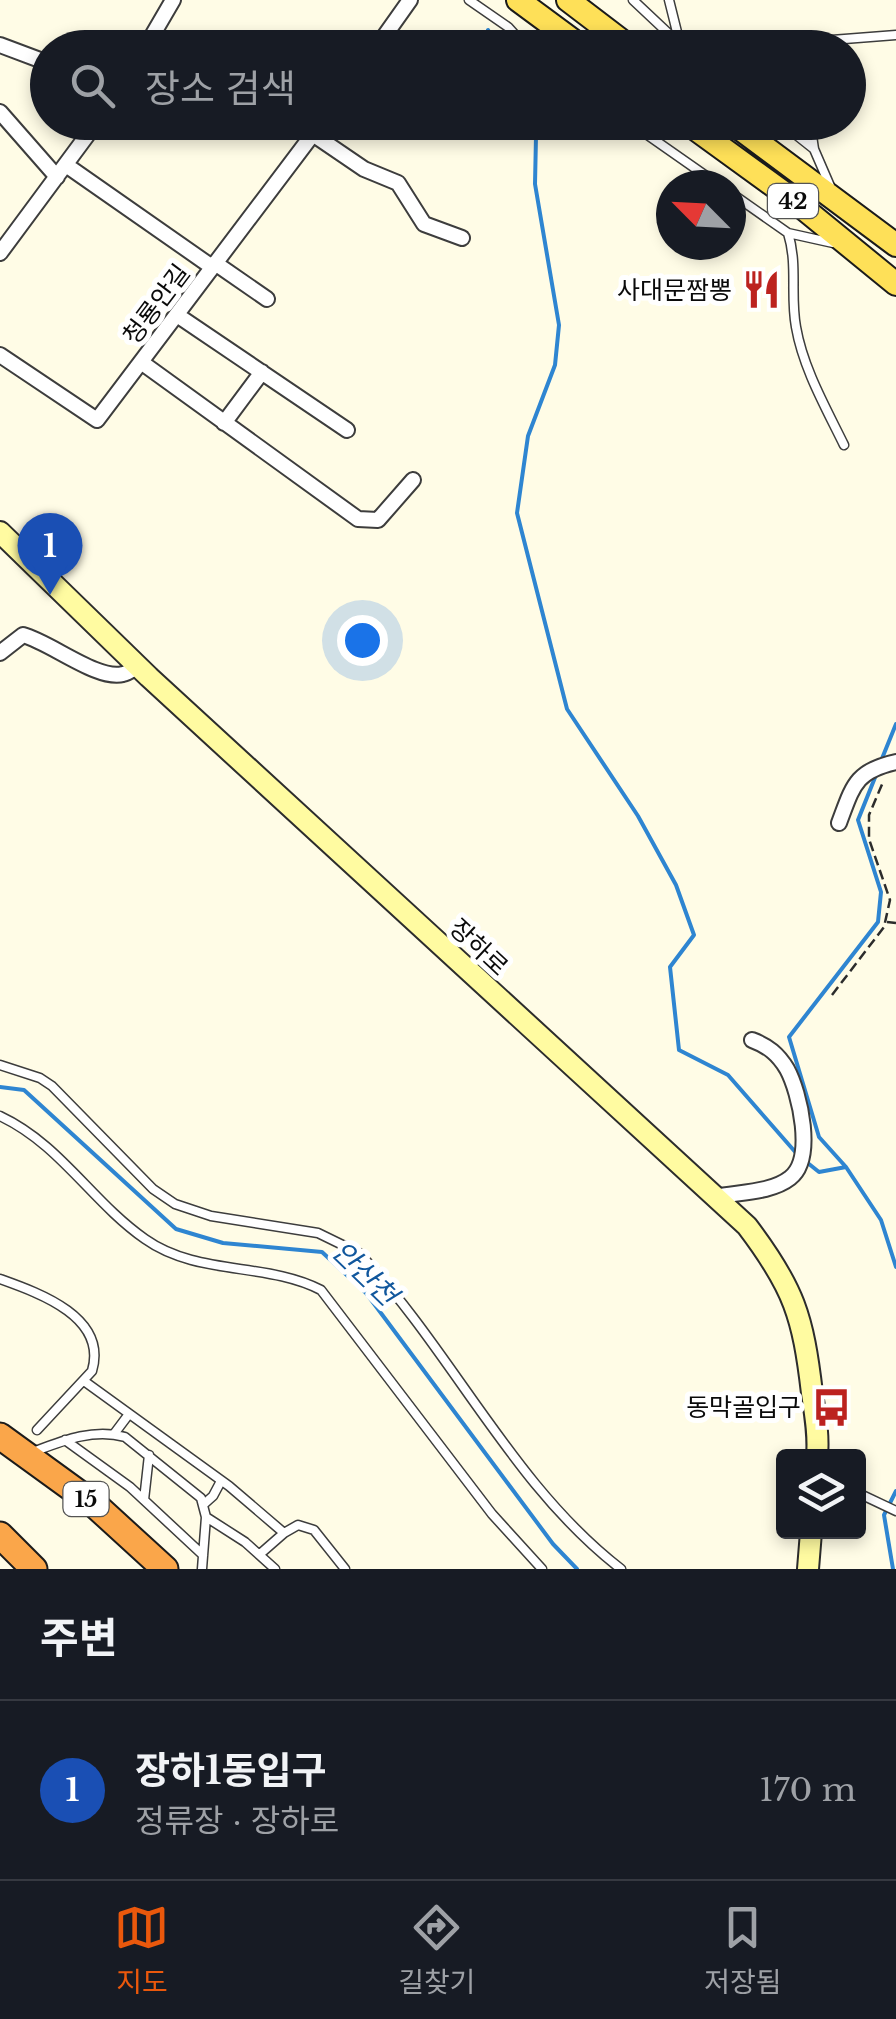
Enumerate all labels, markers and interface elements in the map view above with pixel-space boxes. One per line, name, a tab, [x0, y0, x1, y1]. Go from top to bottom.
search box	[30, 30, 866, 140]
icon: search	[65, 58, 120, 113]
text: 장소 검색	[145, 65, 296, 112]
north arrow	[656, 170, 746, 260]
road number: 42	[768, 184, 818, 218]
street label: 청룡안길	[116, 258, 196, 350]
restaurant icon: 사대문짬뽕	[741, 269, 783, 311]
place label: 사대문짬뽕	[617, 275, 732, 306]
pin: 1	[18, 512, 82, 595]
your location	[337, 615, 388, 666]
street label: 장하로	[443, 912, 514, 982]
water label: 안산천	[325, 1234, 407, 1315]
bus stop icon: 동막골입구	[810, 1386, 852, 1428]
place label: 동막골입구	[686, 1392, 801, 1423]
map controls	[776, 1449, 866, 1539]
button: layers	[776, 1449, 866, 1539]
road number: 15	[64, 1482, 108, 1516]
text: 주변	[40, 1612, 117, 1664]
text: 장하1동입구	[135, 1747, 326, 1794]
text: 1	[66, 1770, 79, 1810]
text: 170 m	[759, 1770, 856, 1810]
text: 정류장 · 장하로	[135, 1801, 339, 1841]
tab: 지도	[114, 1900, 169, 2000]
tab: 길찾기	[398, 1900, 476, 2000]
tab: 저장됨	[704, 1900, 782, 2000]

